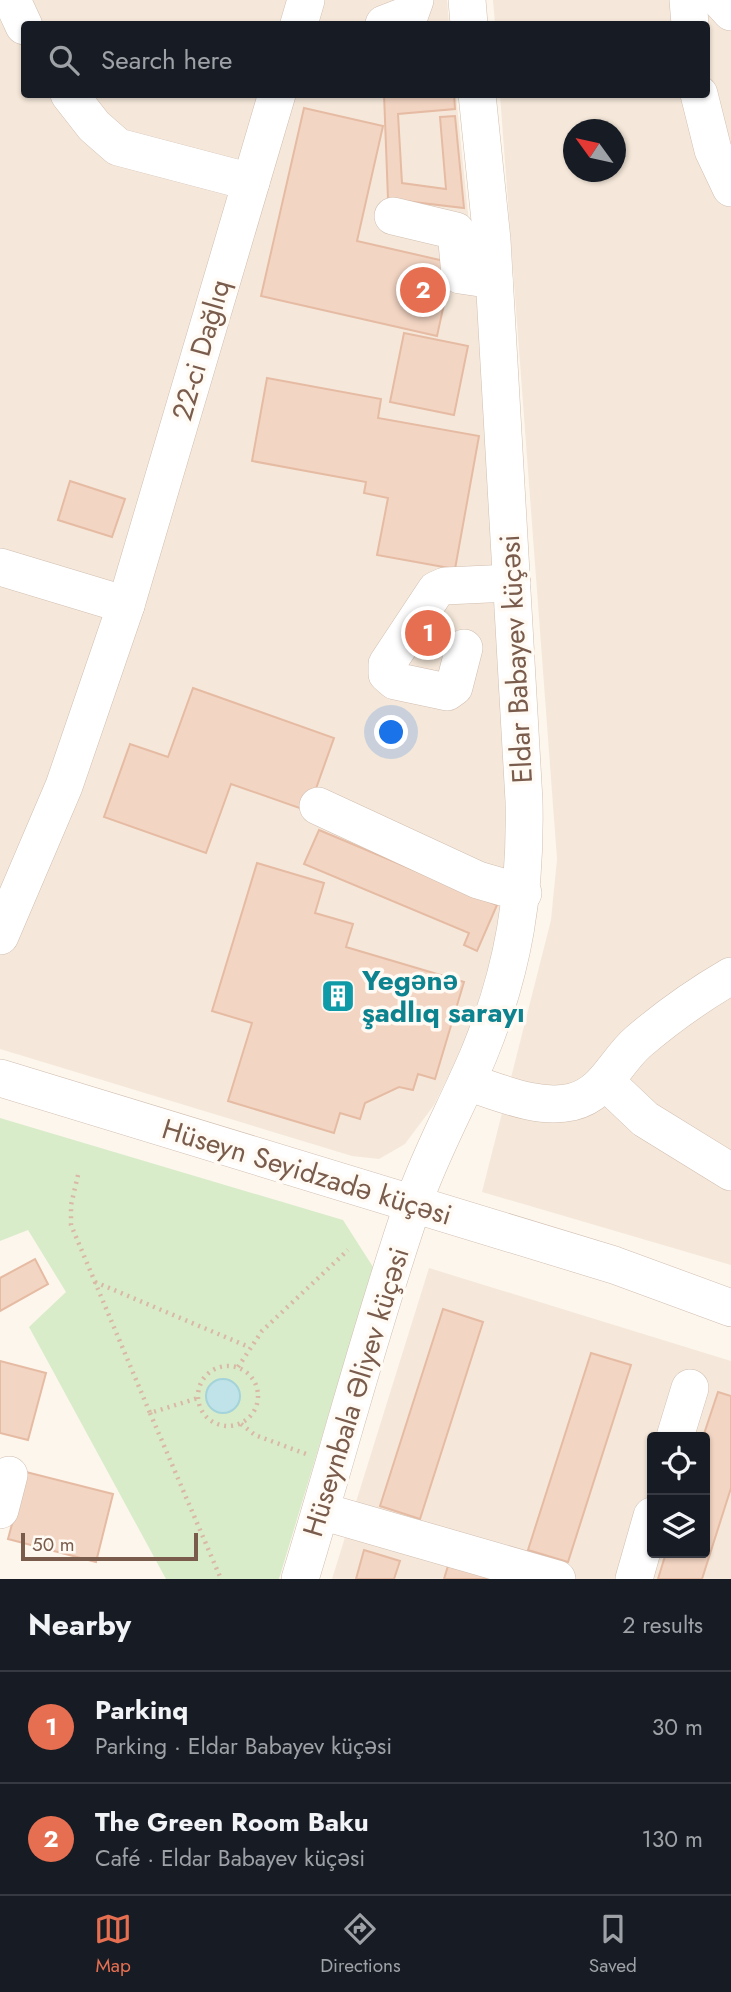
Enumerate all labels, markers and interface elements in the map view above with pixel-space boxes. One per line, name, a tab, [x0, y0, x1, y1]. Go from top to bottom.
search box	[21, 21, 710, 98]
icon: search	[45, 41, 83, 79]
text: Search here	[101, 41, 233, 79]
north arrow	[563, 119, 626, 182]
pin: 2	[400, 264, 446, 316]
street label: 22-ci Dağlıq	[161, 275, 241, 425]
street label: Eldar Babayev küçəsi	[489, 534, 543, 784]
pin: 1	[405, 607, 451, 659]
your location	[374, 715, 408, 749]
place label: Yegənə şadlıq sarayı	[361, 960, 525, 1033]
building icon: Yegənə şadlıq sarayı	[319, 977, 357, 1015]
street label: Hüseyn Seyidzadə küçəsi	[157, 1108, 457, 1236]
street label: Hüseynbala Əliyev küçəsi	[292, 1242, 420, 1542]
map controls	[647, 1432, 710, 1558]
button: locate	[647, 1432, 710, 1495]
button: layers	[647, 1495, 710, 1558]
scale bar	[21, 1530, 198, 1562]
text: 50 m	[32, 1531, 75, 1558]
text: Nearby	[28, 1603, 131, 1646]
text: 2 results	[622, 1608, 703, 1642]
text: Parkinq	[95, 1691, 188, 1729]
text: 1	[45, 1710, 57, 1744]
text: 30 m	[652, 1710, 703, 1744]
text: Parking · Eldar Babayev küçəsi	[95, 1729, 392, 1763]
text: The Green Room Baku	[95, 1803, 369, 1841]
text: 2	[43, 1822, 59, 1856]
text: 130 m	[641, 1822, 703, 1856]
text: Café · Eldar Babayev küçəsi	[95, 1841, 365, 1875]
tab: Map	[94, 1910, 132, 1979]
tab: Directions	[320, 1910, 401, 1979]
tab: Saved	[589, 1910, 637, 1979]

